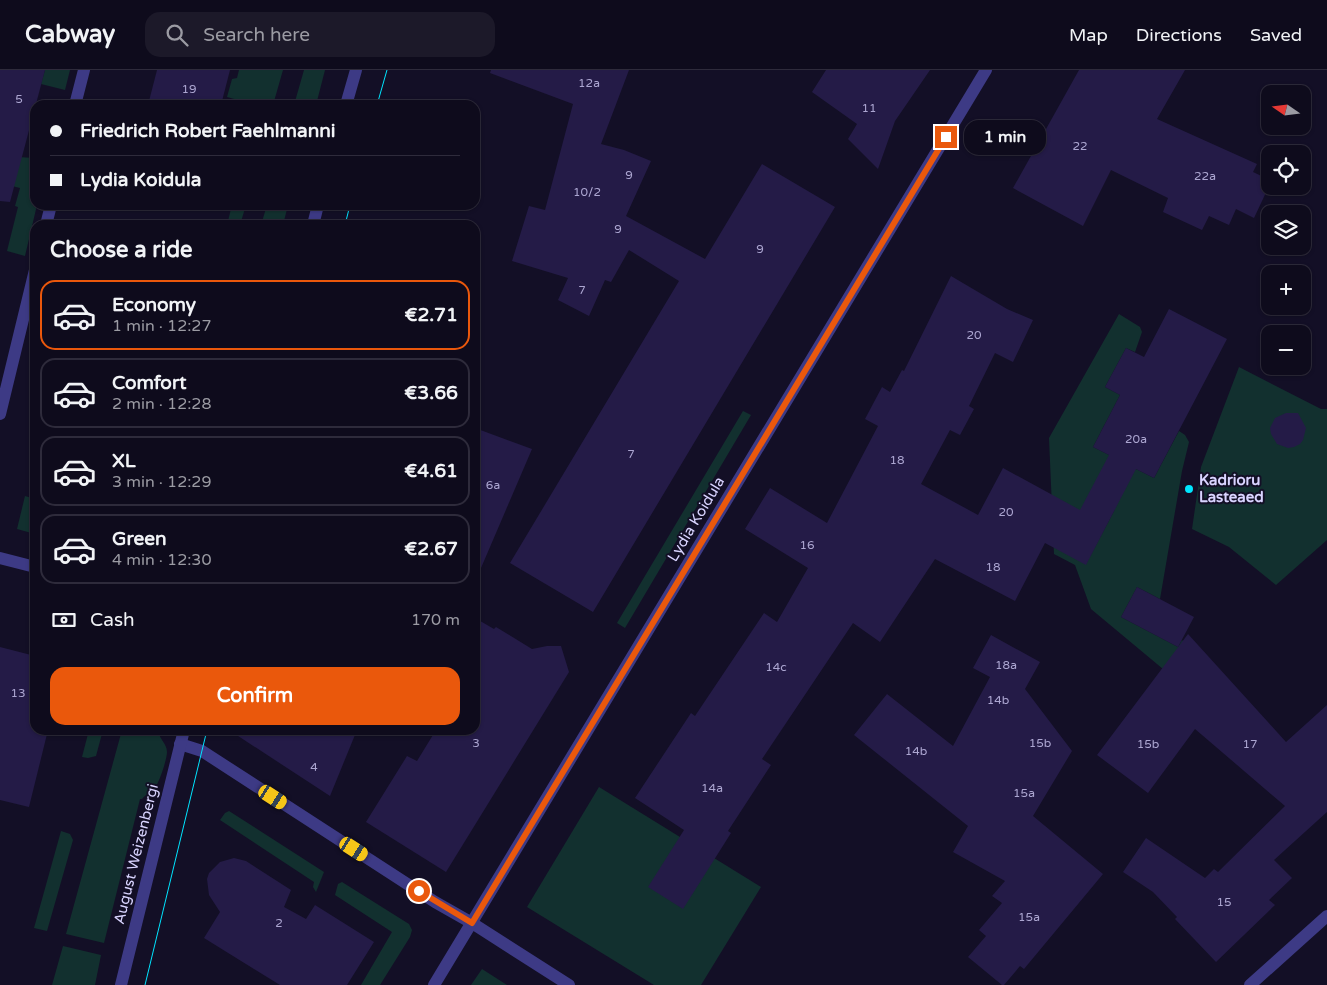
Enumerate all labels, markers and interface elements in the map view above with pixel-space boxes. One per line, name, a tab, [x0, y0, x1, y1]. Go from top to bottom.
search box	[145, 12, 495, 57]
text: Cabway	[25, 20, 115, 49]
icon: search	[163, 21, 191, 49]
text: Search here	[203, 24, 310, 46]
text: Map	[1069, 24, 1108, 46]
text: Directions	[1136, 24, 1222, 46]
text: Saved	[1250, 24, 1302, 46]
house number: 12a	[578, 76, 600, 90]
house number: 19	[181, 82, 197, 96]
north arrow	[1261, 85, 1311, 135]
map controls	[1261, 85, 1311, 375]
house number: 5	[15, 92, 23, 106]
house number: 11	[861, 101, 877, 115]
text: Friedrich Robert Faehlmanni	[80, 120, 336, 142]
callout: 1 min	[964, 120, 1046, 154]
route end	[935, 126, 957, 148]
text: 1 min	[984, 127, 1026, 147]
house number: 22	[1072, 139, 1088, 153]
button: locate	[1261, 145, 1311, 195]
house number: 9	[625, 168, 633, 182]
text: Lydia Koidula	[80, 169, 201, 191]
house number: 22a	[1194, 169, 1216, 183]
house number: 10/2	[573, 185, 601, 199]
button: layers	[1261, 205, 1311, 255]
house number: 9	[614, 222, 622, 236]
text: Choose a ride	[50, 237, 193, 263]
house number: 9	[756, 242, 764, 256]
button: +	[1261, 265, 1311, 315]
house number: 7	[578, 283, 586, 297]
icon: car	[52, 293, 97, 338]
text: Economy	[112, 294, 196, 316]
text: €2.71	[404, 304, 458, 326]
text: 1 min · 12:27	[112, 316, 211, 336]
button: −	[1261, 325, 1311, 375]
house number: 20	[966, 328, 982, 342]
icon: car	[52, 371, 97, 416]
text: Comfort	[112, 372, 186, 394]
text: €3.66	[404, 382, 458, 404]
text: 2 min · 12:28	[112, 394, 211, 414]
house number: 20a	[1125, 432, 1147, 446]
house number: 7	[627, 447, 635, 461]
icon: car	[52, 449, 97, 494]
text: XL	[112, 450, 136, 472]
house number: 18	[889, 453, 905, 467]
text: €4.61	[404, 460, 458, 482]
place label: Kadrioru Lasteaed	[1199, 471, 1264, 506]
text: 3 min · 12:29	[112, 472, 211, 492]
street label: Lydia Koidula	[664, 473, 728, 565]
house number: 6a	[486, 478, 500, 492]
marker: Kadrioru Lasteaed	[1183, 483, 1195, 495]
house number: 20	[998, 505, 1014, 519]
icon: car	[52, 527, 97, 572]
text: Green	[112, 528, 166, 550]
text: €2.67	[404, 538, 458, 560]
house number: 16	[799, 538, 815, 552]
text: 4 min · 12:30	[112, 550, 211, 570]
house number: 18	[985, 560, 1001, 574]
icon: cash	[50, 606, 78, 634]
text: Cash	[90, 609, 135, 631]
text: 170 m	[411, 610, 460, 630]
house number: 18a	[995, 658, 1017, 672]
house number: 14c	[765, 660, 787, 674]
button: Confirm	[50, 667, 460, 725]
house number: 13	[10, 686, 26, 700]
house number: 14b	[987, 693, 1009, 707]
house number: 3	[472, 736, 480, 750]
house number: 15b	[1029, 736, 1051, 750]
house number: 15b	[1137, 737, 1159, 751]
house number: 17	[1242, 737, 1258, 751]
house number: 14b	[905, 744, 927, 758]
house number: 4	[310, 760, 318, 774]
house number: 14a	[701, 781, 723, 795]
street label: August Weizenbergi	[110, 782, 162, 926]
car	[256, 783, 289, 811]
house number: 15a	[1013, 786, 1035, 800]
car	[337, 835, 370, 863]
route start	[408, 880, 430, 902]
house number: 15	[1216, 895, 1232, 909]
house number: 15a	[1018, 910, 1040, 924]
house number: 2	[275, 916, 283, 930]

